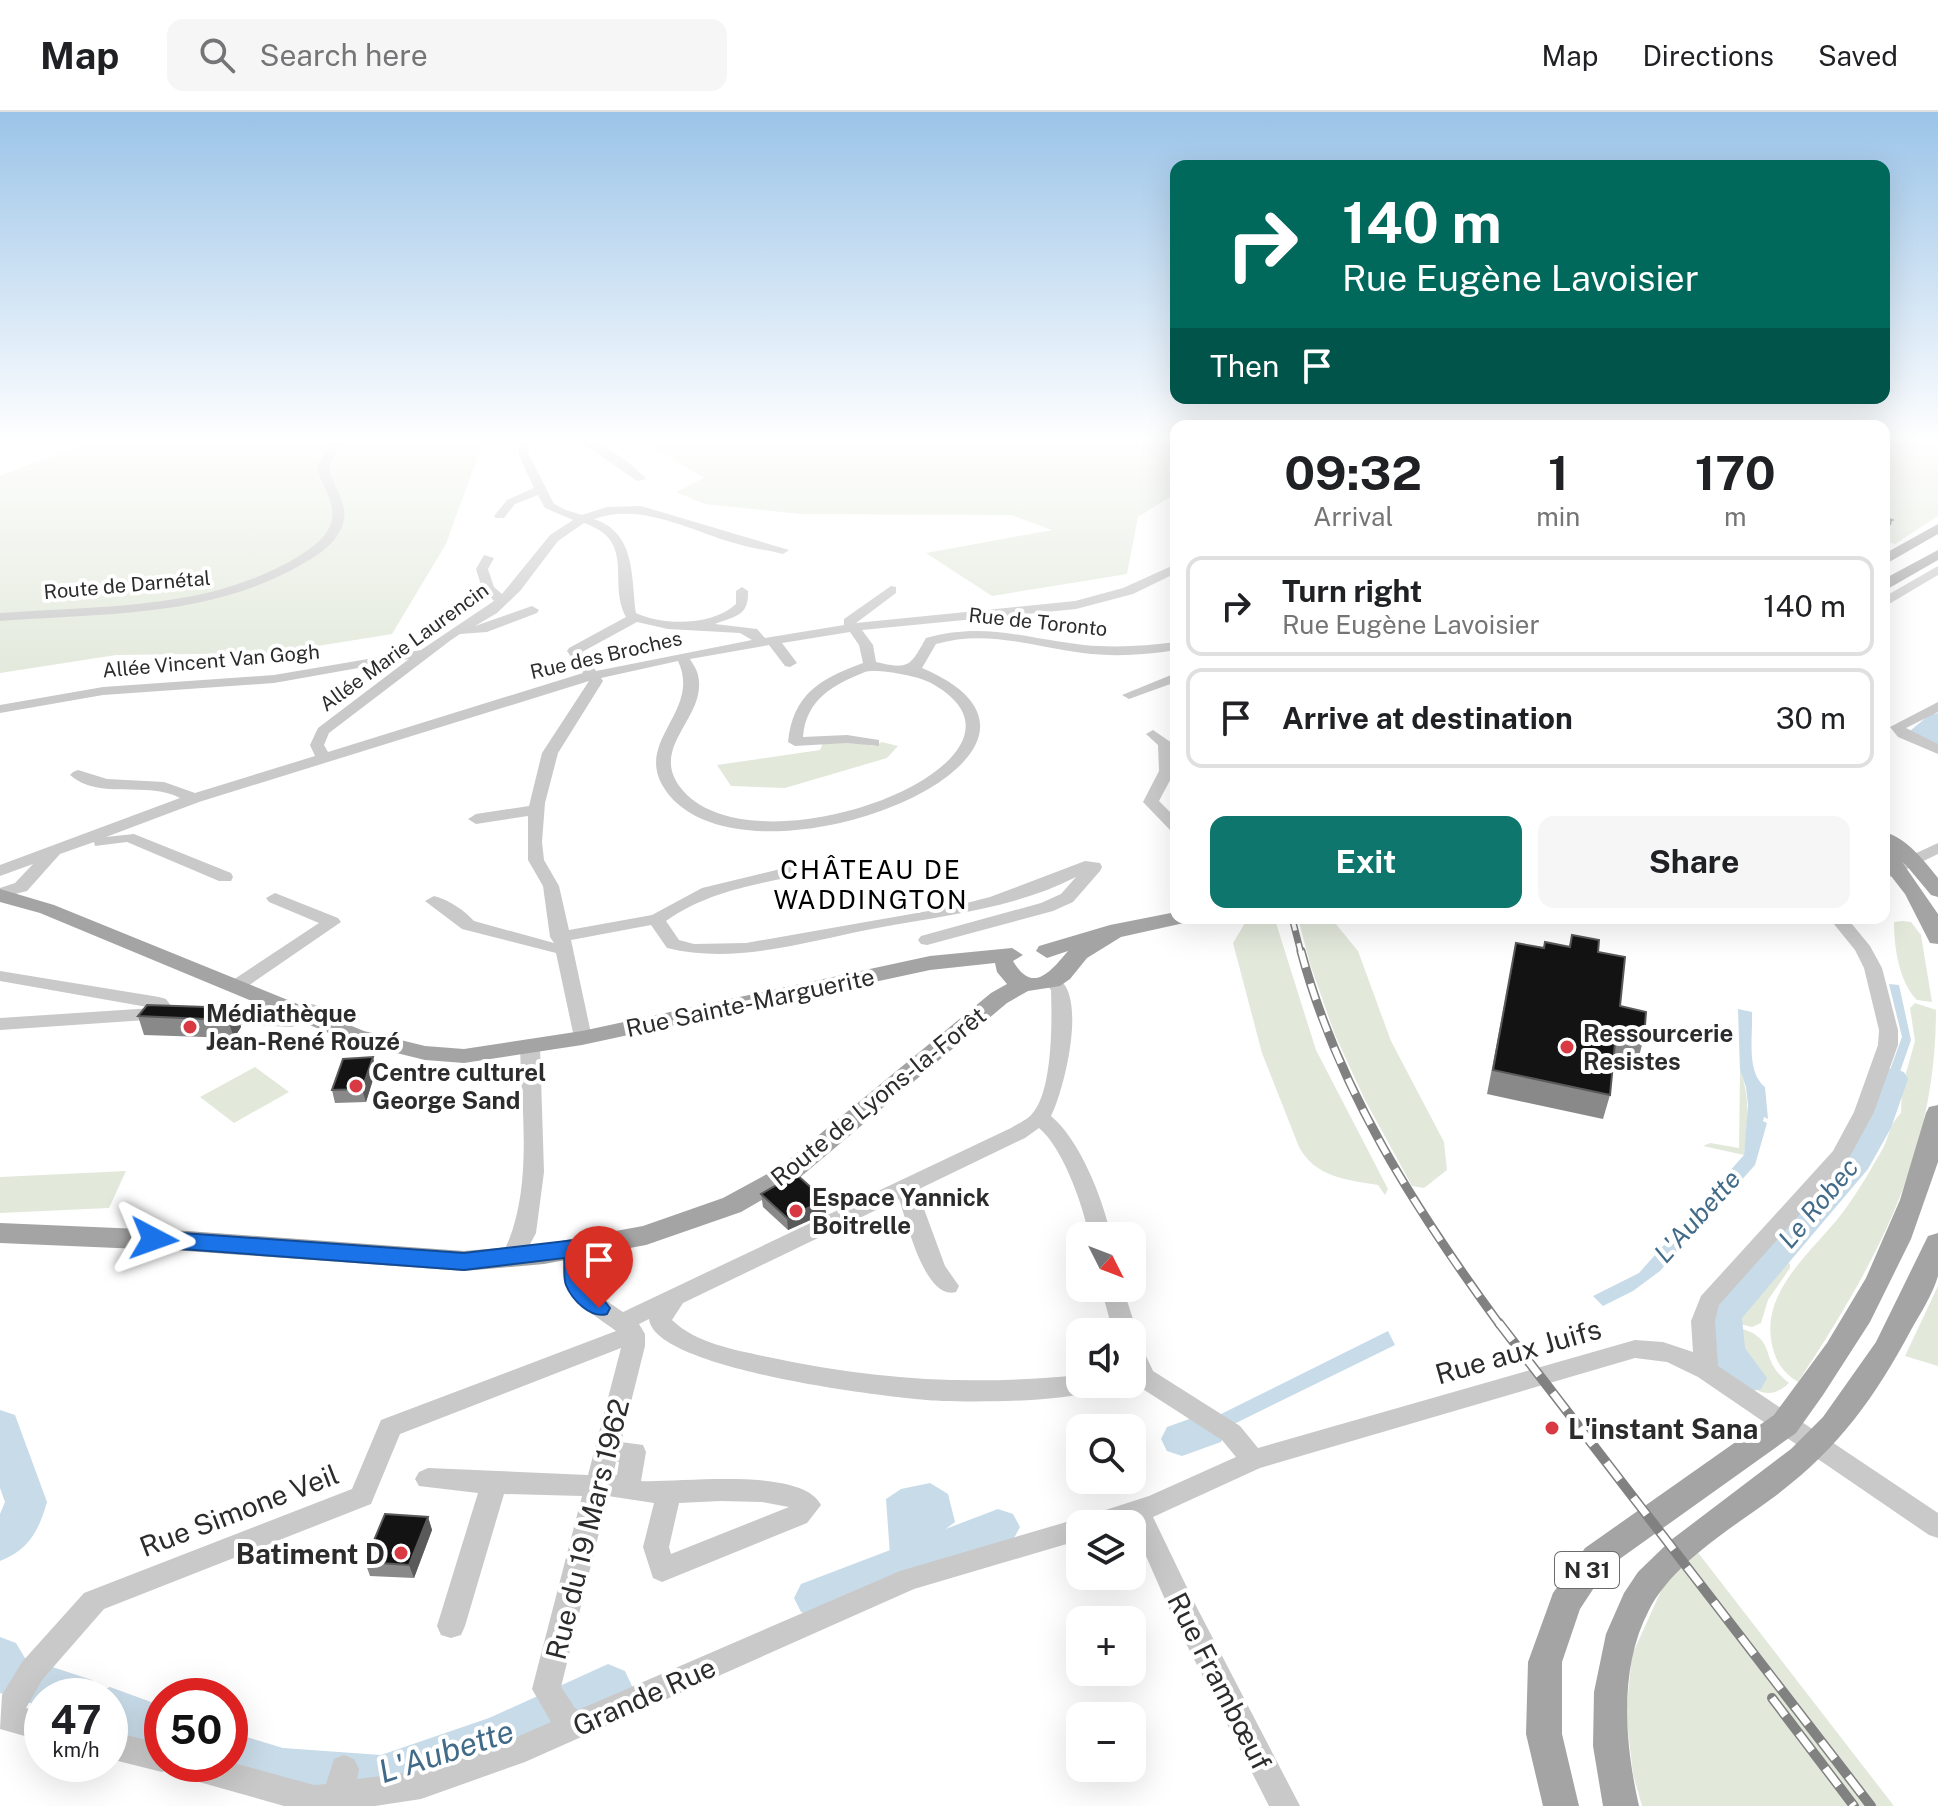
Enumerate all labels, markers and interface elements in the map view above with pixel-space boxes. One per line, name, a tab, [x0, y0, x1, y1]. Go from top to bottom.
search box	[167, 19, 727, 91]
text: Map	[40, 33, 119, 78]
icon: search	[195, 33, 239, 77]
text: Search here	[259, 37, 428, 73]
text: Map	[1542, 39, 1598, 72]
text: Directions	[1642, 39, 1774, 72]
text: Saved	[1818, 39, 1898, 72]
text: 140 m	[1342, 190, 1502, 256]
icon: right	[1210, 192, 1314, 296]
text: Rue Eugène Lavoisier	[1342, 257, 1699, 299]
icon: arrive	[1295, 344, 1339, 388]
text: Then	[1210, 348, 1279, 384]
text: 09:32	[1284, 444, 1422, 501]
text: 1	[1548, 444, 1569, 501]
text: 170	[1695, 444, 1776, 501]
text: Arrival	[1313, 501, 1393, 532]
text: min	[1536, 501, 1580, 532]
text: m	[1724, 501, 1746, 532]
street label: Route de Darnétal	[43, 566, 211, 604]
text: Turn right	[1282, 573, 1422, 609]
street label: Allée Marie Laurencin	[315, 578, 493, 716]
icon: right	[1214, 584, 1258, 628]
text: 140 m	[1763, 588, 1846, 624]
street label: Rue de Toronto	[967, 603, 1109, 641]
text: Rue Eugène Lavoisier	[1282, 609, 1540, 640]
street label: Rue des Broches	[528, 626, 684, 684]
street label: Allée Vincent Van Gogh	[101, 640, 321, 682]
icon: arrive	[1214, 696, 1258, 740]
text: Arrive at destination	[1282, 700, 1573, 736]
text: 30 m	[1776, 700, 1846, 736]
button: Exit	[1210, 816, 1522, 908]
button: Share	[1538, 816, 1850, 908]
district label: CHÂTEAU DE WADDINGTON	[773, 854, 969, 915]
street label: Rue Sainte-Marguerite	[623, 962, 877, 1042]
place label: Médiathèque Jean-René Rouzé	[206, 999, 400, 1055]
street label: Route de Lyons-la-Forêt	[765, 1001, 991, 1191]
marker: Médiathèque Jean-René Rouzé	[181, 1018, 199, 1036]
place label: Ressourcerie Resistes	[1583, 1019, 1733, 1075]
marker: Ressourcerie Resistes	[1558, 1038, 1576, 1056]
place label: Centre culturel George Sand	[372, 1058, 546, 1114]
marker: Centre culturel George Sand	[347, 1077, 365, 1095]
water label: Le Robec	[1772, 1152, 1864, 1254]
water label: L'Aubette	[1647, 1163, 1747, 1269]
place label: Espace Yannick Boitrelle	[812, 1183, 990, 1239]
position arrow	[112, 1197, 196, 1281]
marker: Espace Yannick Boitrelle	[787, 1202, 805, 1220]
north arrow	[1066, 1222, 1146, 1302]
map controls	[1066, 1222, 1146, 1782]
pin	[565, 1226, 633, 1308]
icon: arrive	[577, 1238, 621, 1282]
street label: Rue aux Juifs	[1431, 1312, 1605, 1390]
button: sound	[1066, 1318, 1146, 1398]
street label: Rue du 19 Mars 1962	[539, 1395, 635, 1663]
place label: L'instant Sana	[1568, 1412, 1758, 1445]
button: search	[1066, 1414, 1146, 1494]
marker: L'instant Sana	[1543, 1419, 1561, 1437]
street label: Rue Simone Veil	[135, 1457, 343, 1563]
button: layers	[1066, 1510, 1146, 1590]
place label: Batiment D	[236, 1537, 385, 1570]
marker: Batiment D	[392, 1544, 410, 1562]
road number: N 31	[1555, 1552, 1619, 1588]
street label: Rue Frambœuf	[1161, 1587, 1279, 1775]
button: +	[1066, 1606, 1146, 1686]
street label: Grande Rue	[568, 1650, 720, 1742]
speed limit sign: 50	[144, 1678, 248, 1782]
text: 47	[50, 1696, 102, 1743]
button: −	[1066, 1702, 1146, 1782]
water label: L'Aubette	[374, 1712, 518, 1790]
text: km/h	[52, 1738, 100, 1762]

